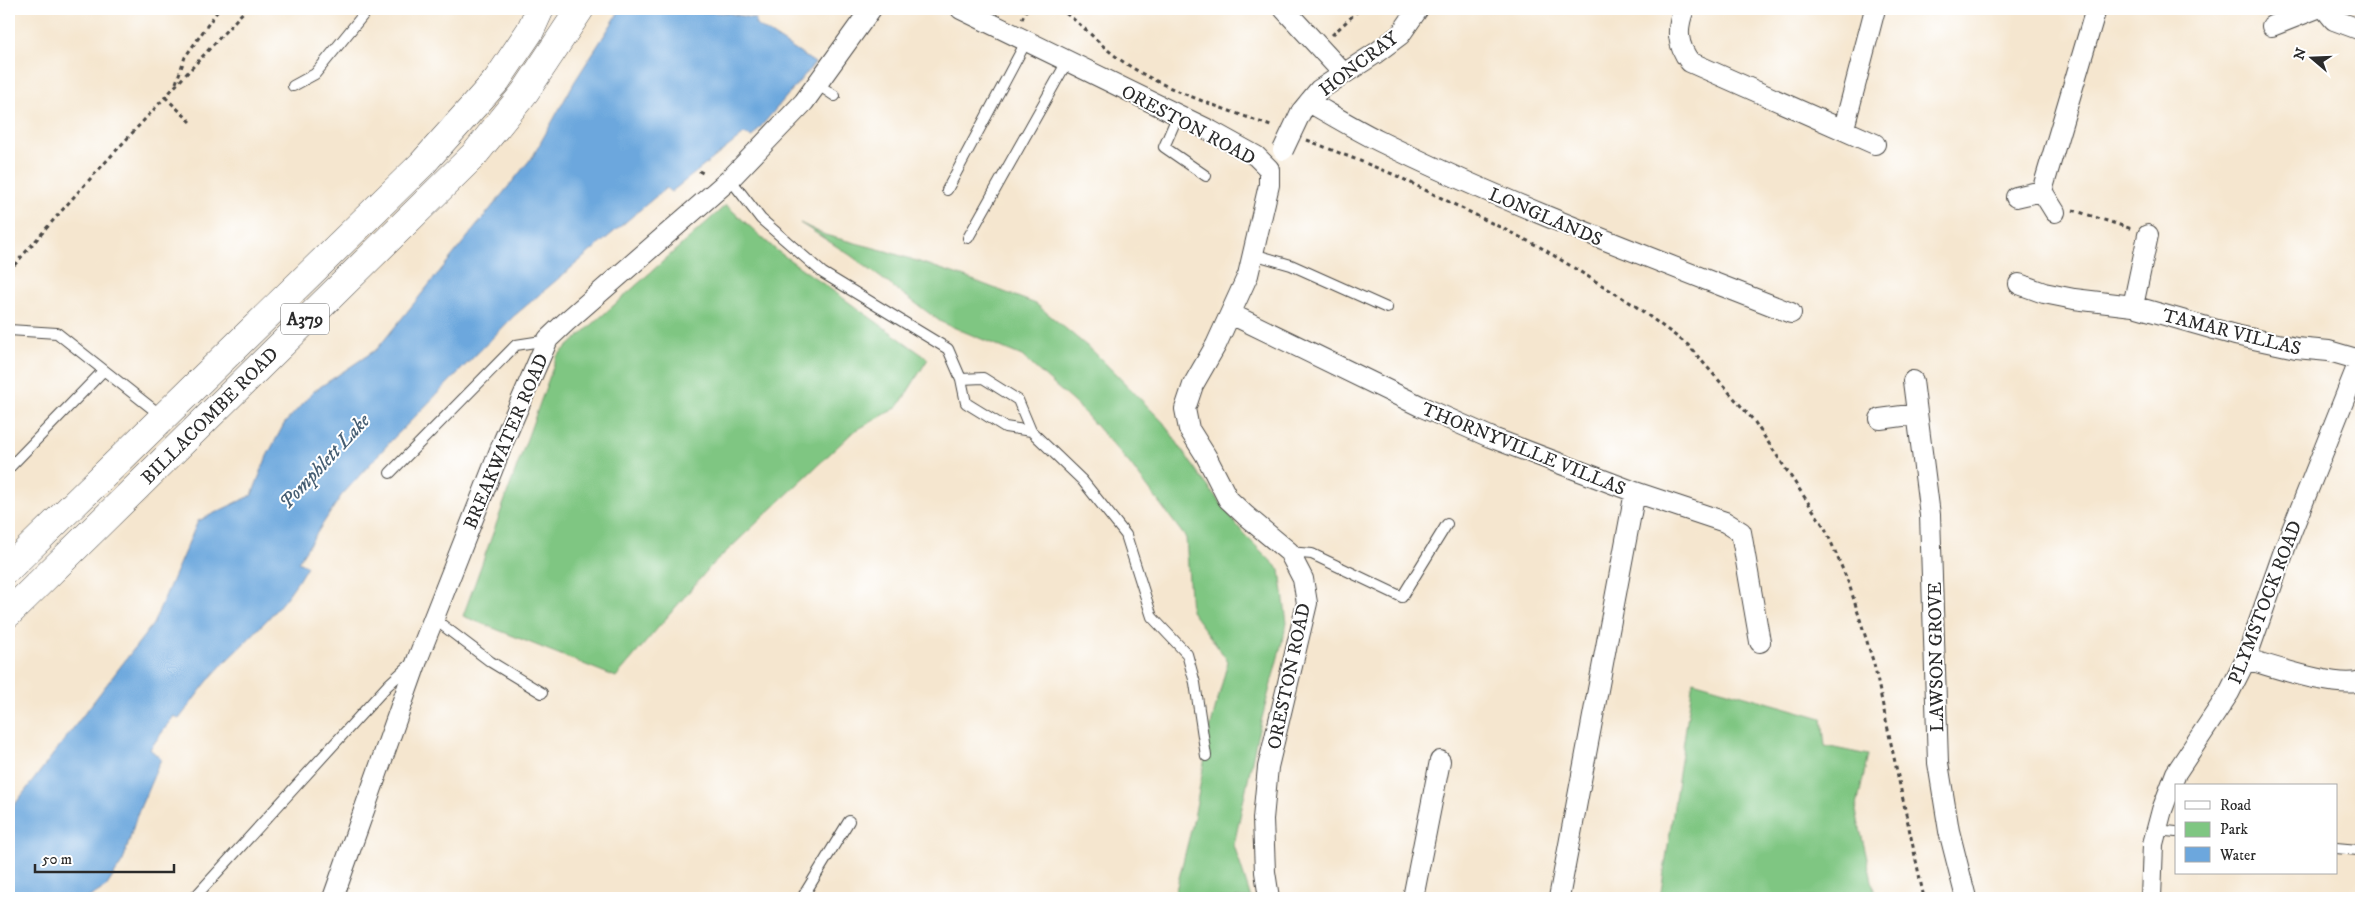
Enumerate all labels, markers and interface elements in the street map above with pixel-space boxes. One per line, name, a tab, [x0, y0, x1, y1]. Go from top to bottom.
street label: HONCRAY	[1315, 26, 1404, 101]
north arrow	[2288, 32, 2338, 82]
text: N	[2290, 45, 2311, 62]
street label: ORESTON ROAD	[1117, 80, 1259, 170]
street label: LONGLANDS	[1485, 183, 1606, 252]
road number: A379	[281, 304, 329, 334]
street label: TAMAR VILLAS	[2160, 304, 2303, 361]
street label: BILLACOMBE ROAD	[137, 343, 283, 489]
street label: BREAKWATER ROAD	[459, 350, 554, 533]
street label: THORNYVILLE VILLAS	[1418, 398, 1629, 501]
water label: Pomphlett Lake	[274, 408, 377, 515]
street label: PLYMSTOCK ROAD	[2224, 517, 2307, 688]
street label: LAWSON GROVE	[1924, 582, 1949, 732]
street label: ORESTON ROAD	[1263, 601, 1316, 751]
legend	[2175, 784, 2338, 874]
text: Road	[2220, 796, 2252, 815]
text: Park	[2220, 820, 2249, 839]
scale bar	[35, 842, 174, 874]
text: Water	[2219, 846, 2256, 865]
text: 50 m	[42, 850, 72, 869]

